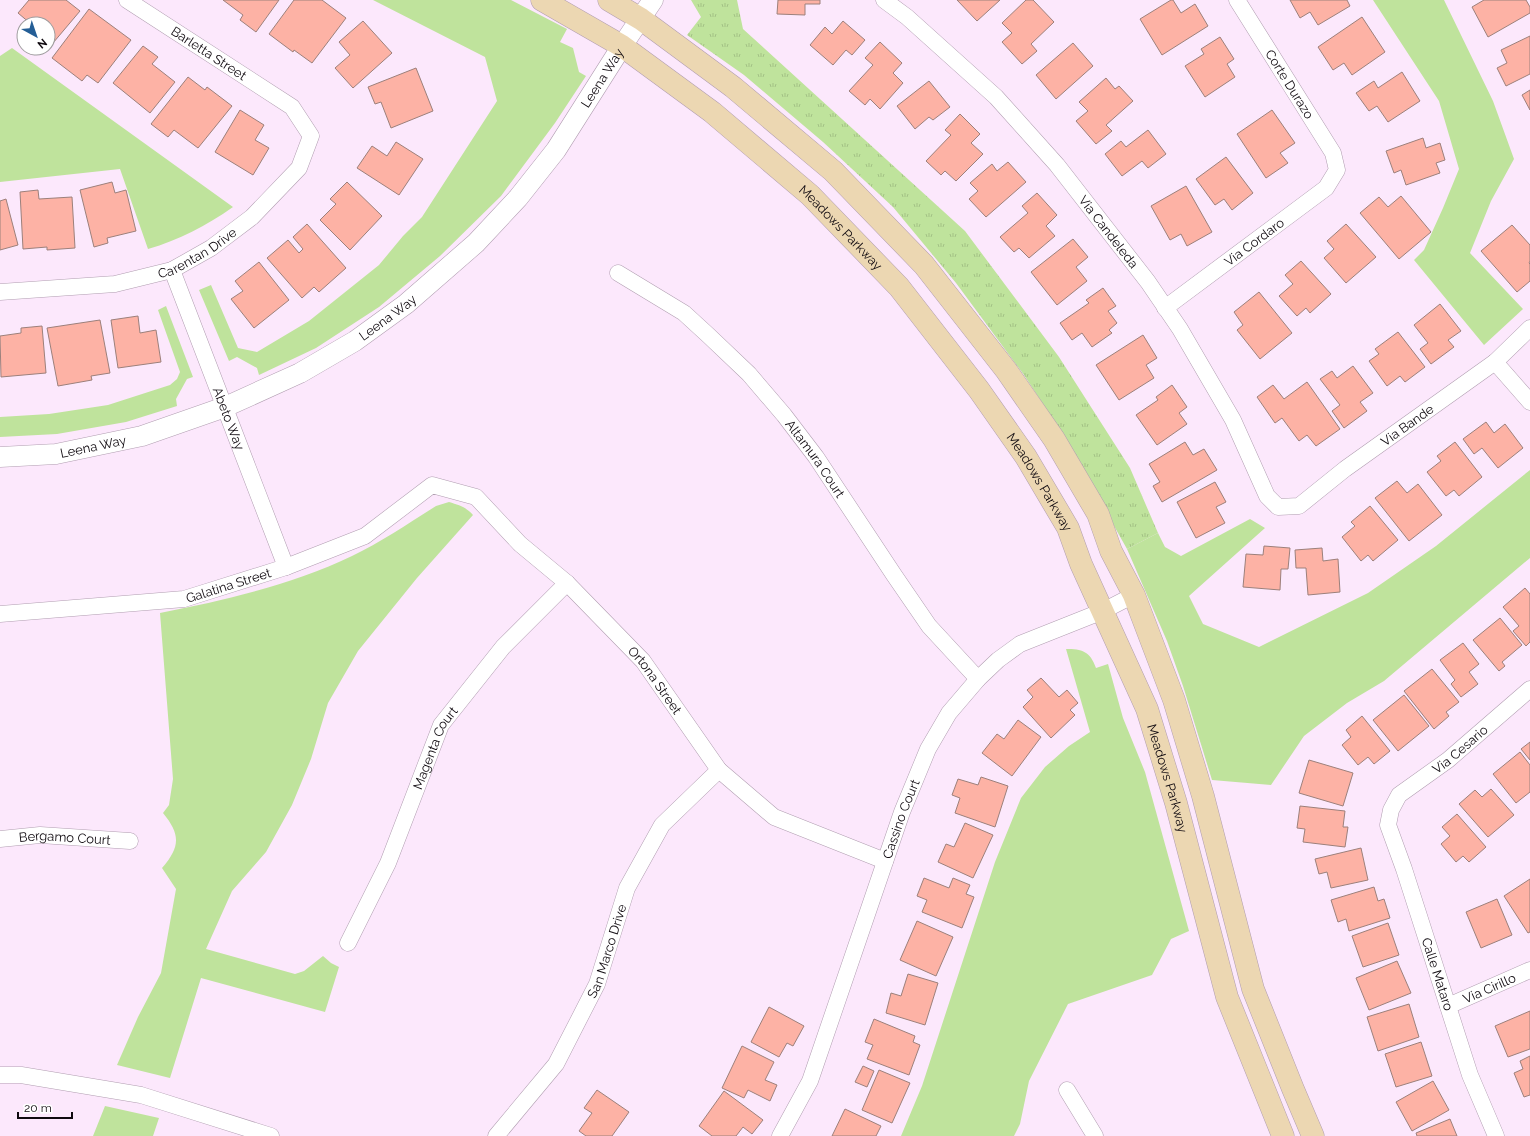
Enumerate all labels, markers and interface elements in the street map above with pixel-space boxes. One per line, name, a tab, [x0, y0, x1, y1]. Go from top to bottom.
north arrow	[16, 16, 56, 56]
street label: Barletta Street	[168, 24, 250, 84]
text: N	[35, 36, 50, 51]
street label: Leena Way	[578, 46, 627, 110]
street label: Corte Durazo	[1262, 47, 1317, 122]
street label: Meadows Parkway	[796, 182, 885, 273]
street label: Via Candeleda	[1076, 193, 1141, 271]
street label: Via Cordaro	[1222, 215, 1287, 269]
street label: Carentan Drive	[156, 224, 240, 281]
street label: Leena Way	[356, 292, 419, 344]
street label: Abeto Way	[210, 385, 247, 452]
street label: Via Bande	[1378, 401, 1437, 449]
street label: Altamura Court	[782, 417, 848, 501]
street label: Meadows Parkway	[1003, 430, 1075, 534]
street label: Leena Way	[59, 433, 128, 461]
street label: Galatina Street	[184, 565, 273, 606]
street label: Ortona Street	[625, 643, 685, 717]
street label: Magenta Court	[410, 703, 461, 791]
street label: Meadows Parkway	[1144, 722, 1190, 834]
street label: Via Cesario	[1430, 722, 1491, 777]
street label: Cassino Court	[880, 777, 923, 861]
street label: Bergamo Court	[18, 828, 112, 848]
street label: San Marco Drive	[584, 902, 630, 1001]
street label: Calle Mataro	[1419, 936, 1456, 1013]
street label: Via Cirillo	[1461, 970, 1518, 1007]
scale bar	[18, 1094, 72, 1120]
text: 20 m	[24, 1101, 52, 1115]

